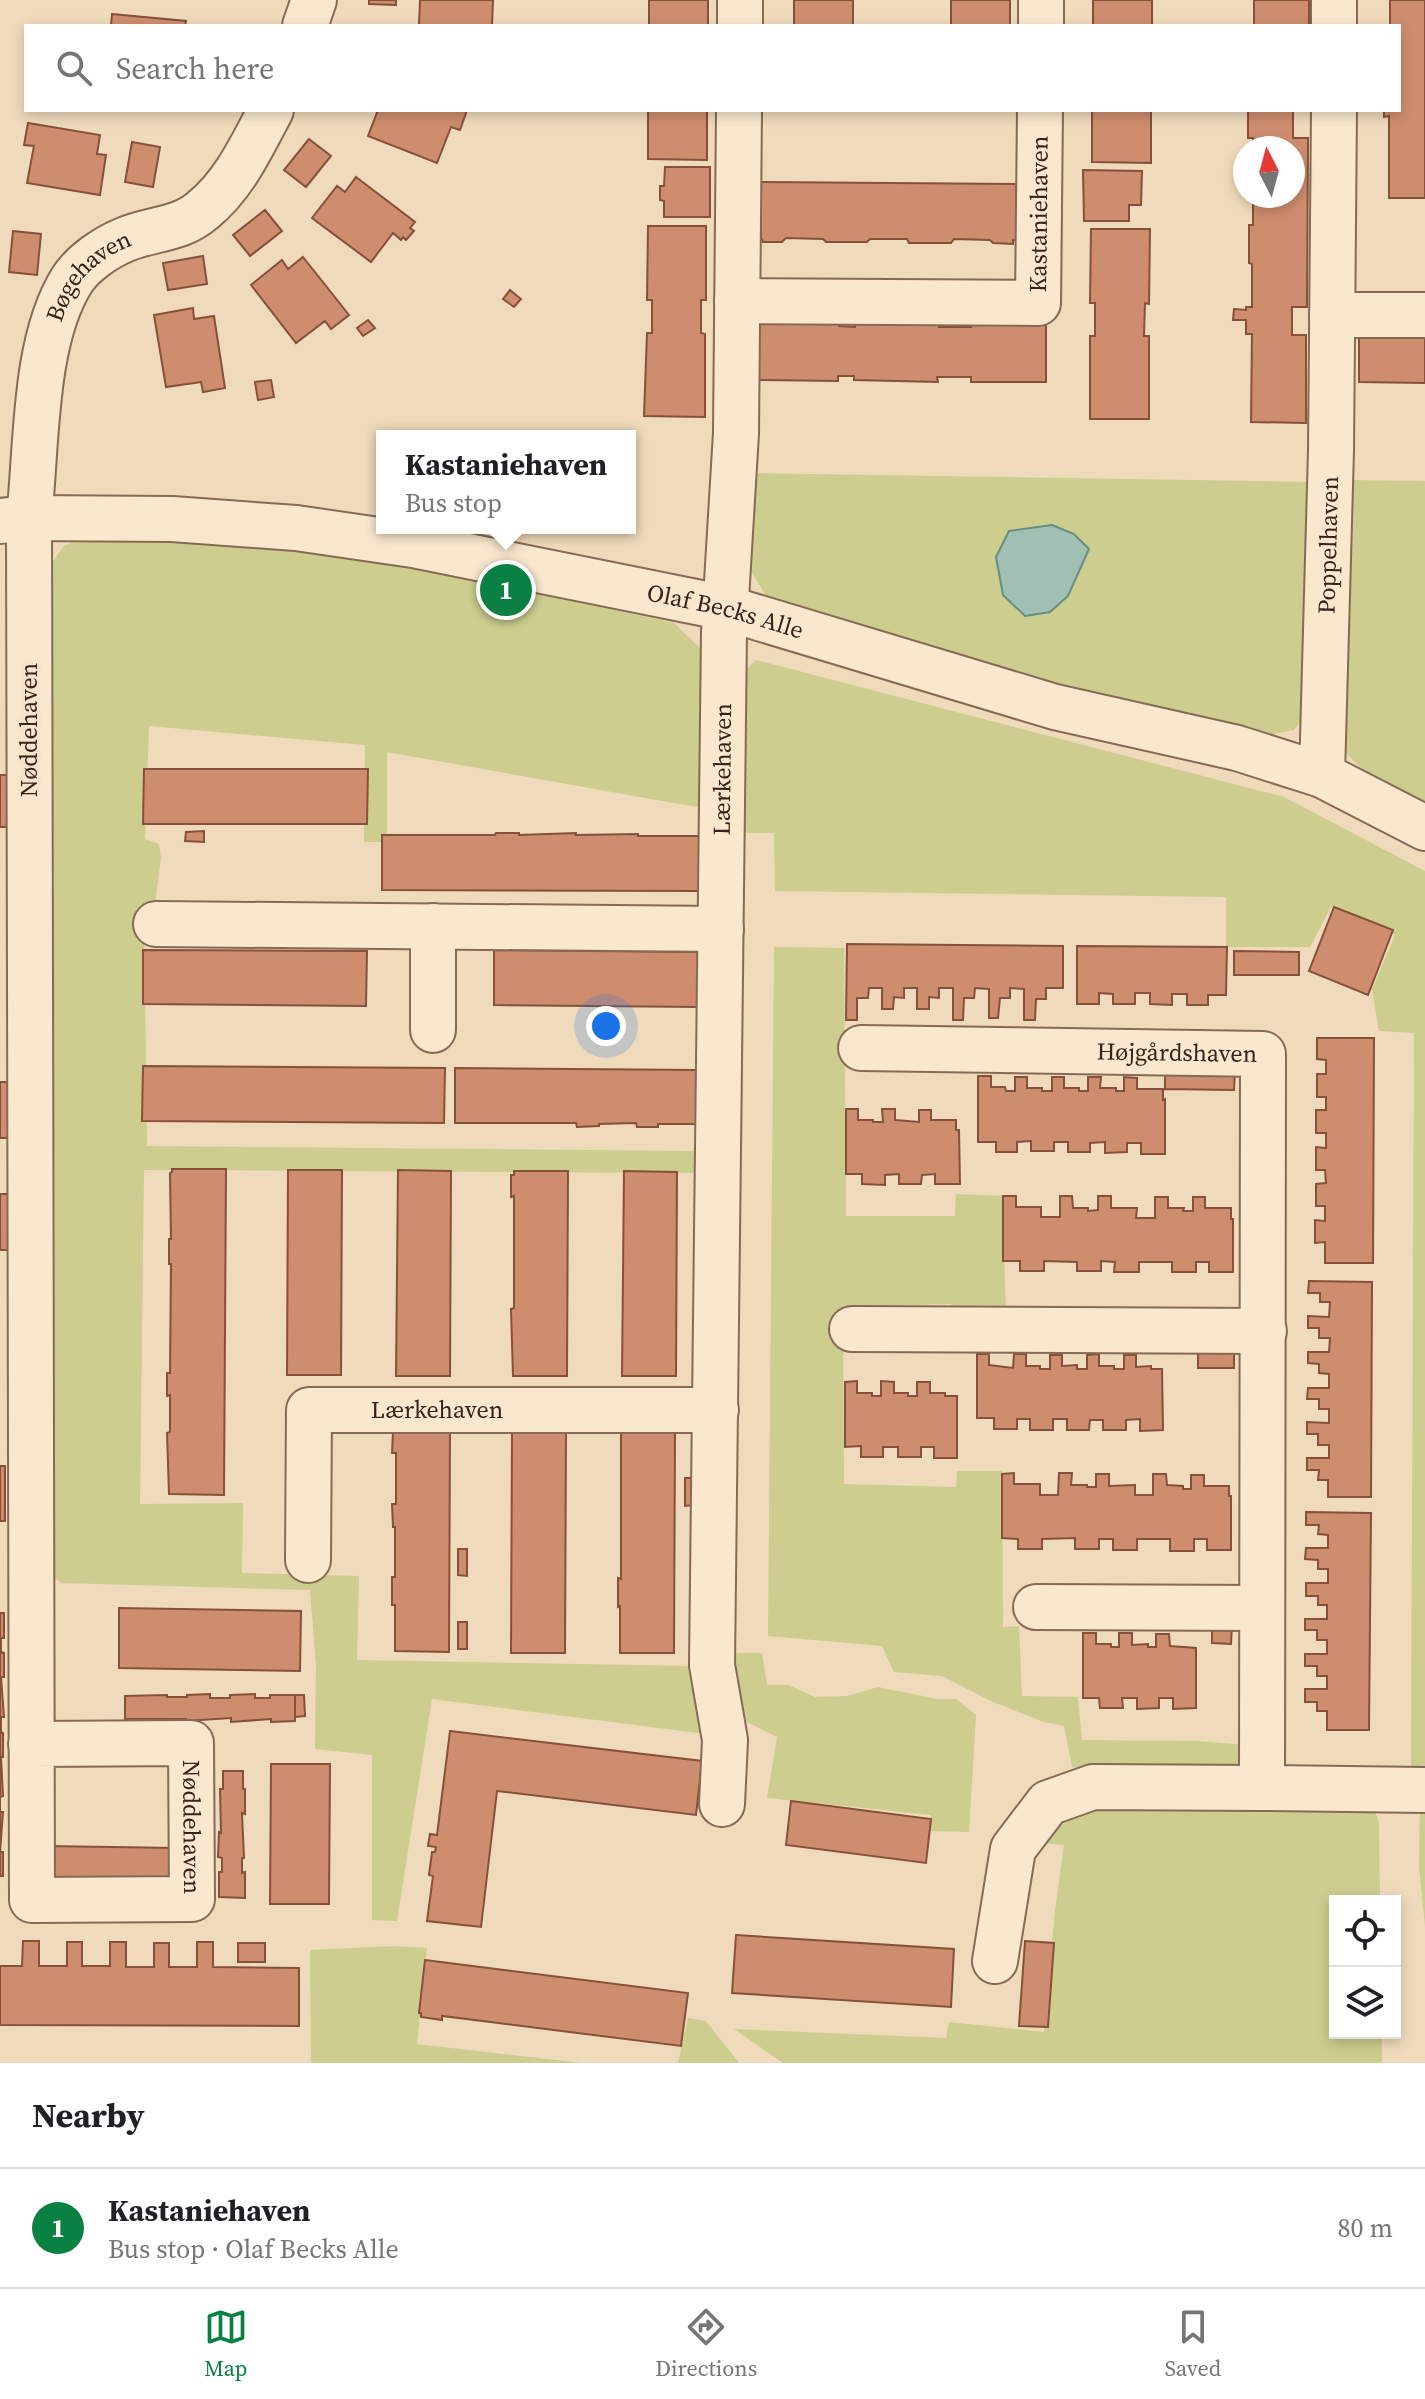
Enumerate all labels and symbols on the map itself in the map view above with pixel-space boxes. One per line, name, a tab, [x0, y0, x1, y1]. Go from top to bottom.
street label: Kastaniehaven	[1021, 136, 1056, 293]
north arrow	[1233, 136, 1305, 208]
street label: Bøgehaven	[38, 222, 136, 326]
street label: Poppelhaven	[1309, 476, 1346, 615]
pin: 1	[480, 560, 532, 620]
street label: Olaf Becks Alle	[644, 576, 808, 646]
street label: Nøddehaven	[12, 663, 45, 797]
street label: Lærkehaven	[705, 703, 739, 836]
your location	[586, 1006, 626, 1046]
street label: Højgårdshaven	[1097, 1035, 1257, 1070]
street label: Lærkehaven	[371, 1393, 503, 1426]
street label: Nøddehaven	[175, 1760, 209, 1894]

